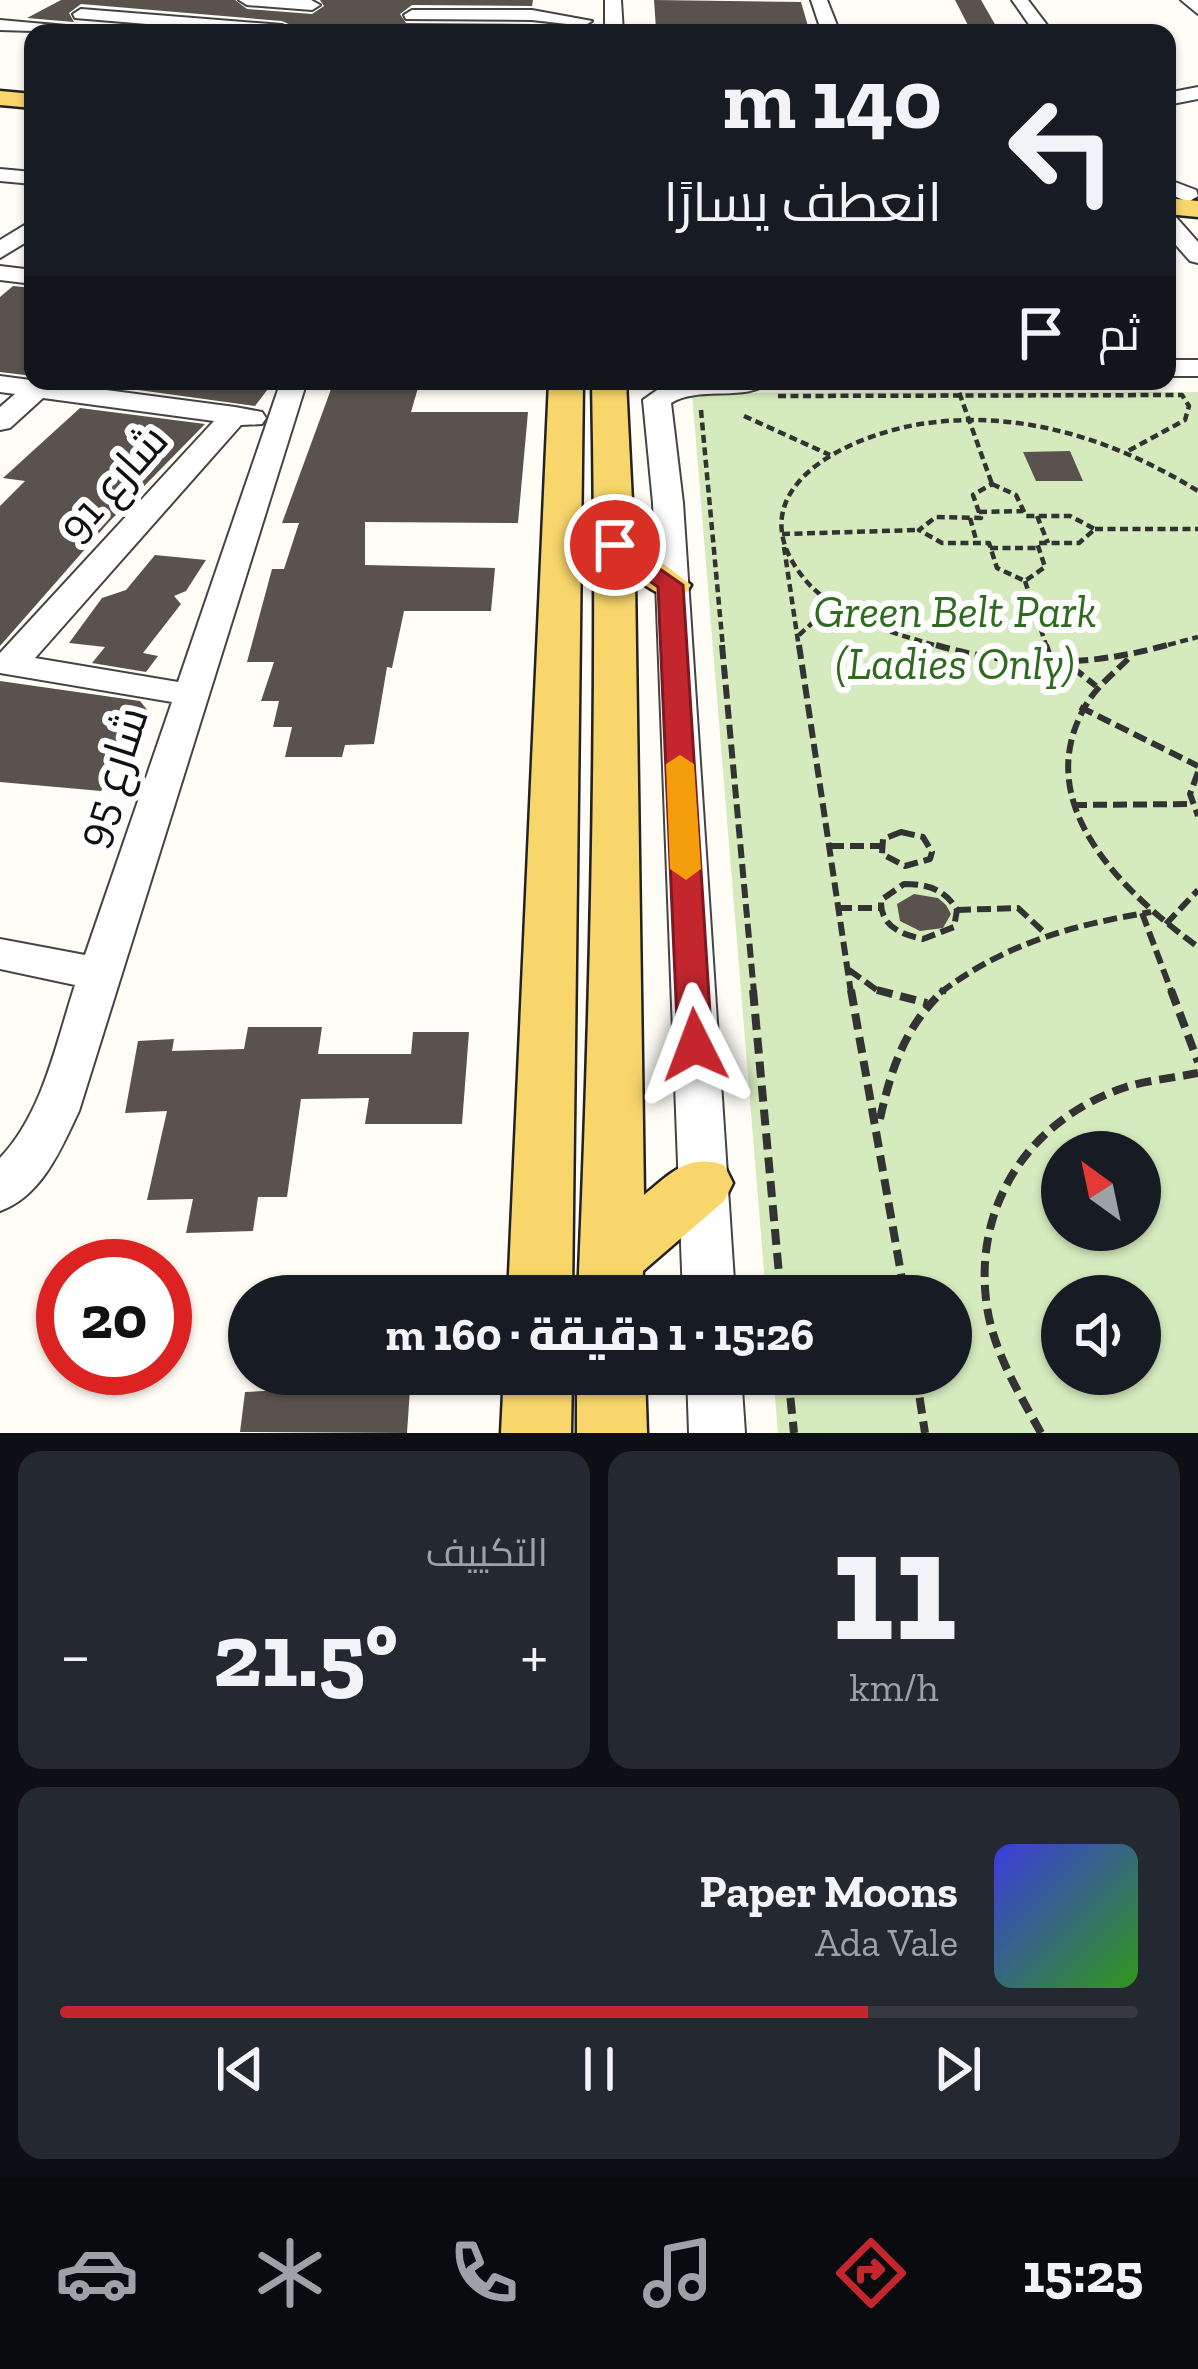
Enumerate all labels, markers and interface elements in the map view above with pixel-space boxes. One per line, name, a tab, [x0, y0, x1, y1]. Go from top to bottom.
text: 140 m	[722, 49, 942, 150]
icon: left	[984, 72, 1140, 228]
text: انعطف يسارًا	[664, 170, 942, 235]
icon: arrive	[1008, 300, 1074, 366]
text: ثم	[1098, 308, 1140, 362]
street label: شارع 91	[47, 413, 182, 555]
pin	[564, 494, 666, 596]
icon: arrive	[582, 512, 648, 578]
park label: Green Belt Park (Ladies Only)	[814, 585, 1096, 691]
street label: شارع 95	[64, 700, 163, 855]
position arrow	[632, 982, 758, 1108]
north arrow	[1041, 1131, 1161, 1251]
map controls	[1041, 1131, 1161, 1395]
speed limit sign: 20	[36, 1239, 192, 1395]
button: sound	[1041, 1275, 1161, 1395]
text: 15:26 · 1 دقيقة · 160 m	[386, 1308, 814, 1362]
text: 11	[831, 1492, 957, 1679]
text: التكييف	[426, 1529, 548, 1576]
text: 21.5°	[213, 1601, 398, 1709]
text: −	[60, 1616, 91, 1695]
text: +	[520, 1616, 548, 1695]
text: km/h	[850, 1664, 939, 1711]
text: Paper Moons	[700, 1865, 958, 1919]
text: Ada Vale	[815, 1919, 958, 1966]
icon: previous	[207, 2036, 273, 2102]
icon: pause	[566, 2036, 632, 2102]
icon: next	[925, 2036, 991, 2102]
icon: car	[55, 2231, 139, 2315]
icon: climate	[248, 2231, 332, 2315]
icon: phone	[442, 2231, 526, 2315]
icon: music	[636, 2231, 720, 2315]
icon: directions	[829, 2231, 913, 2315]
text: 15:25	[1023, 2241, 1143, 2306]

